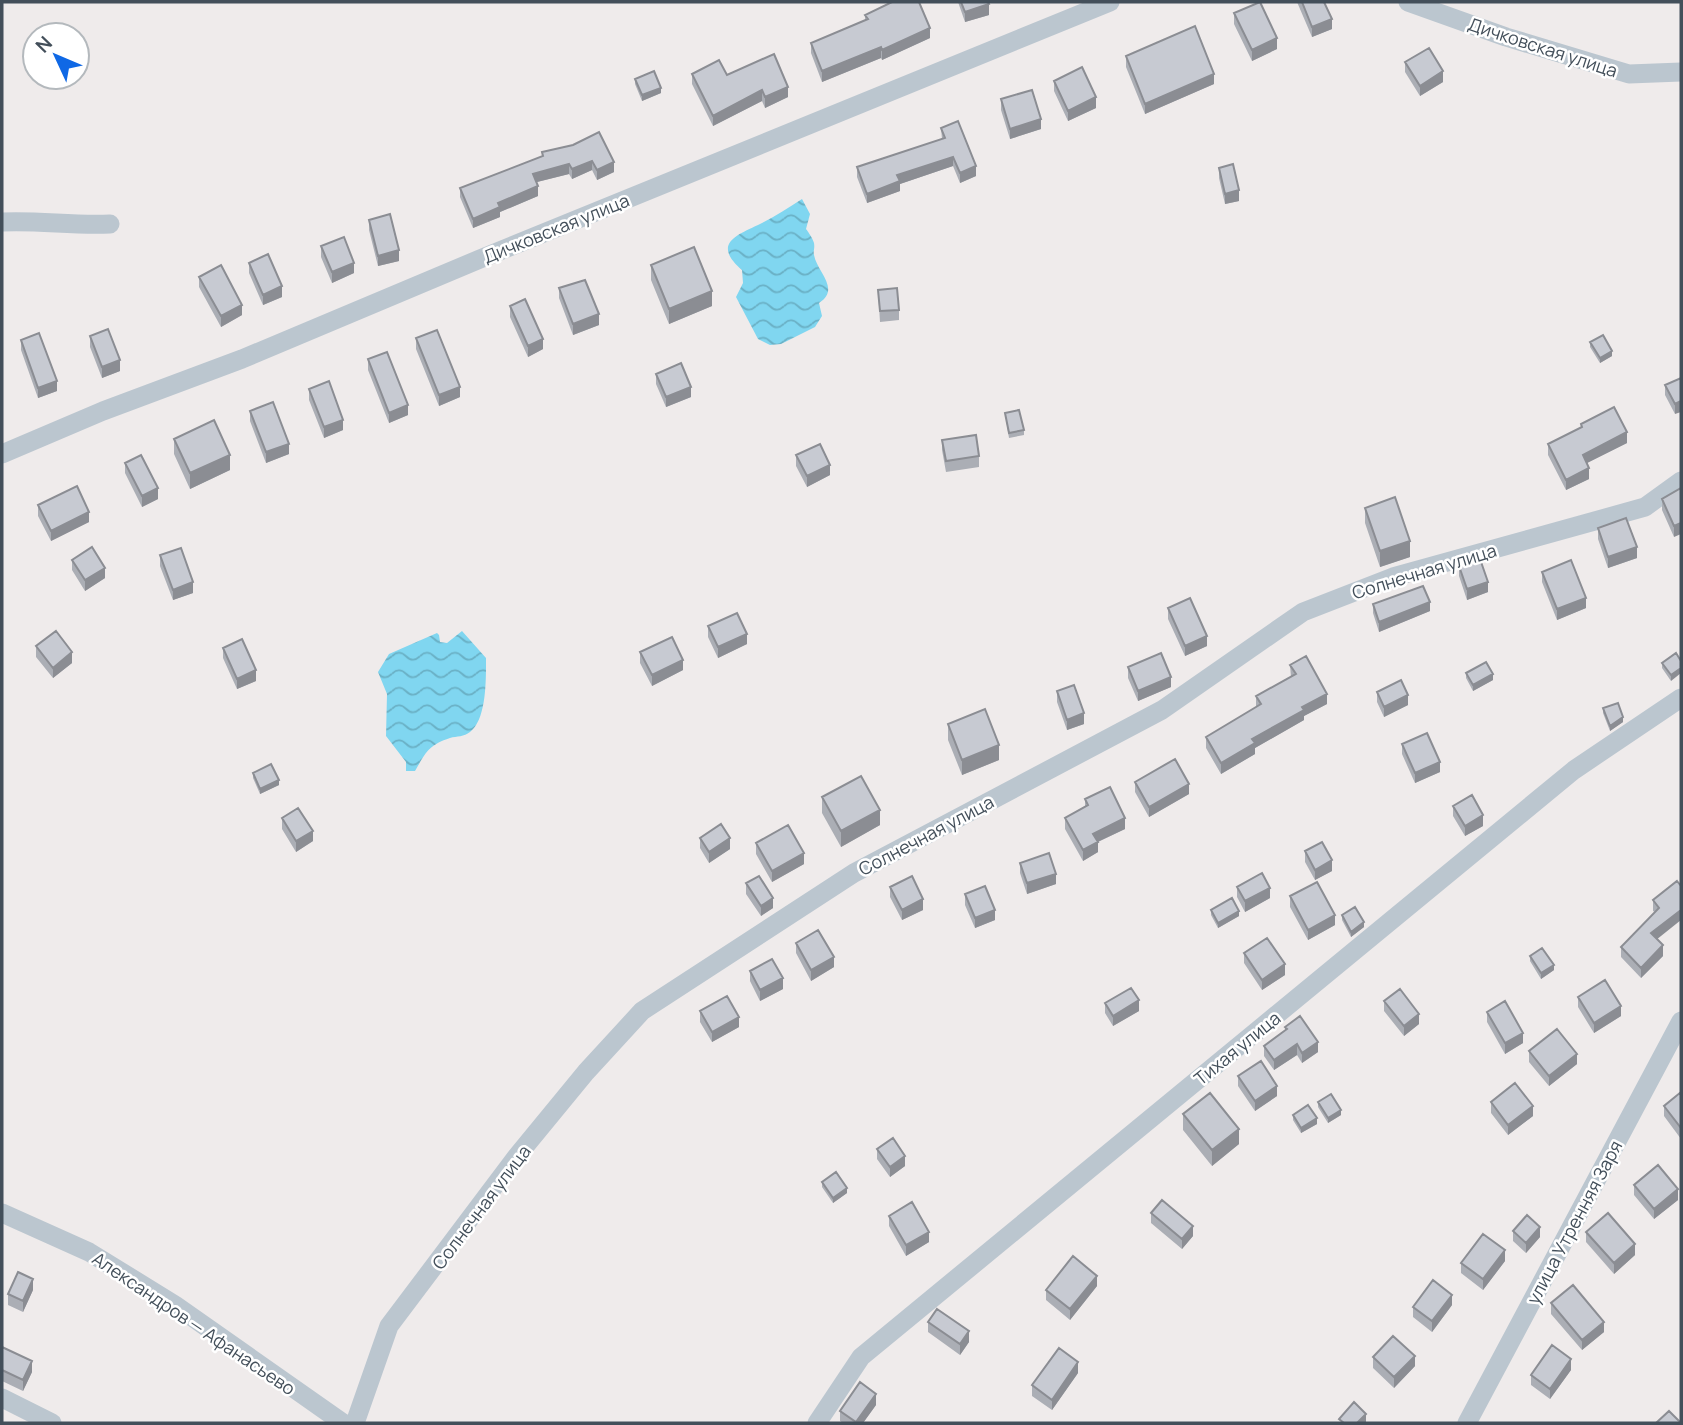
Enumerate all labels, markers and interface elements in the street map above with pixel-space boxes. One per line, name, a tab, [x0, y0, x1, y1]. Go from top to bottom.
street label: Дичковская улица	[1465, 12, 1621, 82]
north arrow	[21, 21, 91, 91]
text: N	[30, 30, 58, 58]
street label: Дичковская улица	[479, 188, 633, 268]
street label: Солнечная улица	[1349, 538, 1499, 604]
street label: Солнечная улица	[854, 789, 998, 881]
street label: Тихая улица	[1189, 1006, 1285, 1090]
street label: улица Утренняя Заря	[1521, 1136, 1627, 1308]
street label: Солнечная улица	[426, 1140, 536, 1274]
street label: Александров — Афанасьево	[88, 1246, 300, 1400]

